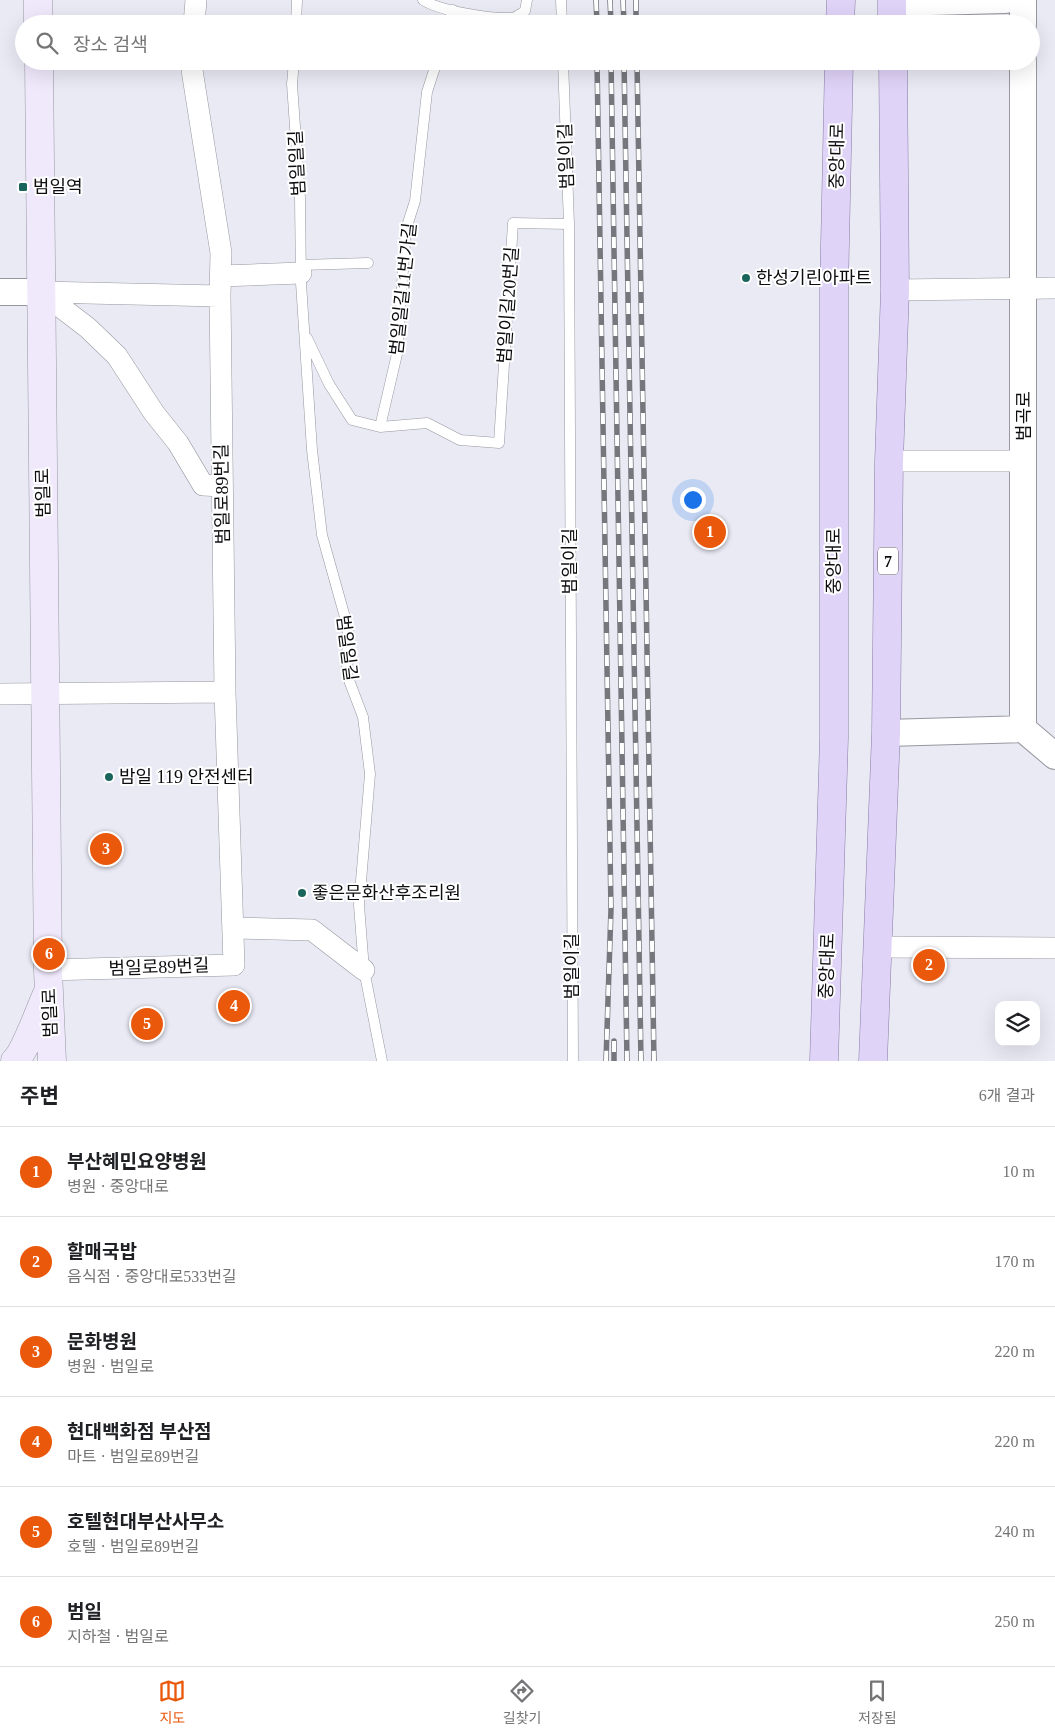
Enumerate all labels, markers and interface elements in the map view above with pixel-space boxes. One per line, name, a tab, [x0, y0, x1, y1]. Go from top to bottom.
search box	[15, 15, 1040, 70]
icon: search	[33, 29, 61, 57]
text: 장소 검색	[73, 34, 148, 55]
street label: 범일이길	[555, 123, 577, 189]
street label: 중앙대로	[826, 123, 848, 189]
street label: 범일일길	[285, 129, 309, 197]
place label: 범일역	[33, 177, 83, 197]
marker: 범일역	[17, 181, 29, 193]
street label: 범일일길11번가길	[386, 222, 420, 356]
street label: 범일이길20번길	[494, 246, 522, 364]
place label: 한성기린아파트	[756, 268, 872, 288]
marker: 한성기린아파트	[740, 272, 752, 284]
street label: 범곡로	[1014, 391, 1034, 441]
street label: 범일로89번길	[211, 443, 233, 545]
street label: 범일로	[33, 468, 53, 518]
your location	[680, 487, 706, 513]
pin: 1	[694, 513, 726, 551]
street label: 범일이길	[560, 528, 580, 594]
street label: 중앙대로	[824, 528, 844, 594]
road number: 7	[878, 548, 898, 574]
street label: 범일일길	[333, 614, 361, 682]
place label: 밤일 119 안전센터	[119, 767, 254, 787]
marker: 밤일 119 안전센터	[103, 771, 115, 783]
pin: 3	[90, 830, 122, 868]
place label: 좋은문화산후조리원	[312, 883, 461, 903]
marker: 좋은문화산후조리원	[296, 887, 308, 899]
street label: 범일이길	[562, 933, 582, 999]
street label: 중앙대로	[816, 933, 838, 999]
pin: 6	[33, 935, 65, 973]
pin: 2	[913, 946, 945, 984]
street label: 범일로89번길	[108, 955, 210, 979]
pin: 4	[218, 987, 250, 1025]
street label: 범일로	[39, 988, 61, 1038]
map controls	[995, 1001, 1040, 1046]
button: layers	[995, 1001, 1040, 1046]
pin: 5	[131, 1005, 163, 1043]
text: 주변	[20, 1084, 59, 1108]
text: 6개 결과	[979, 1087, 1035, 1104]
text: 부산혜민요양병원	[67, 1151, 207, 1172]
text: 1	[32, 1163, 40, 1180]
text: 10 m	[1003, 1163, 1035, 1180]
text: 병원 · 중앙대로	[67, 1178, 169, 1195]
text: 할매국밥	[67, 1241, 137, 1262]
text: 2	[32, 1253, 40, 1270]
text: 170 m	[995, 1253, 1035, 1270]
text: 음식점 · 중앙대로533번길	[67, 1268, 237, 1285]
text: 문화병원	[67, 1331, 137, 1352]
text: 3	[32, 1343, 40, 1360]
text: 220 m	[995, 1343, 1035, 1360]
text: 병원 · 범일로	[67, 1358, 154, 1375]
text: 현대백화점 부산점	[67, 1421, 212, 1442]
text: 4	[32, 1433, 40, 1450]
text: 220 m	[995, 1433, 1035, 1450]
text: 마트 · 범일로89번길	[67, 1448, 199, 1465]
text: 호텔현대부산사무소	[67, 1511, 224, 1532]
text: 5	[32, 1523, 40, 1540]
text: 240 m	[995, 1523, 1035, 1540]
text: 호텔 · 범일로89번길	[67, 1538, 199, 1555]
text: 범일	[67, 1601, 102, 1622]
text: 6	[32, 1613, 40, 1630]
text: 250 m	[995, 1613, 1035, 1630]
text: 지하철 · 범일로	[67, 1628, 169, 1645]
tab: 지도	[158, 1677, 186, 1727]
tab: 길찾기	[503, 1677, 541, 1727]
tab: 저장됨	[858, 1677, 897, 1727]

